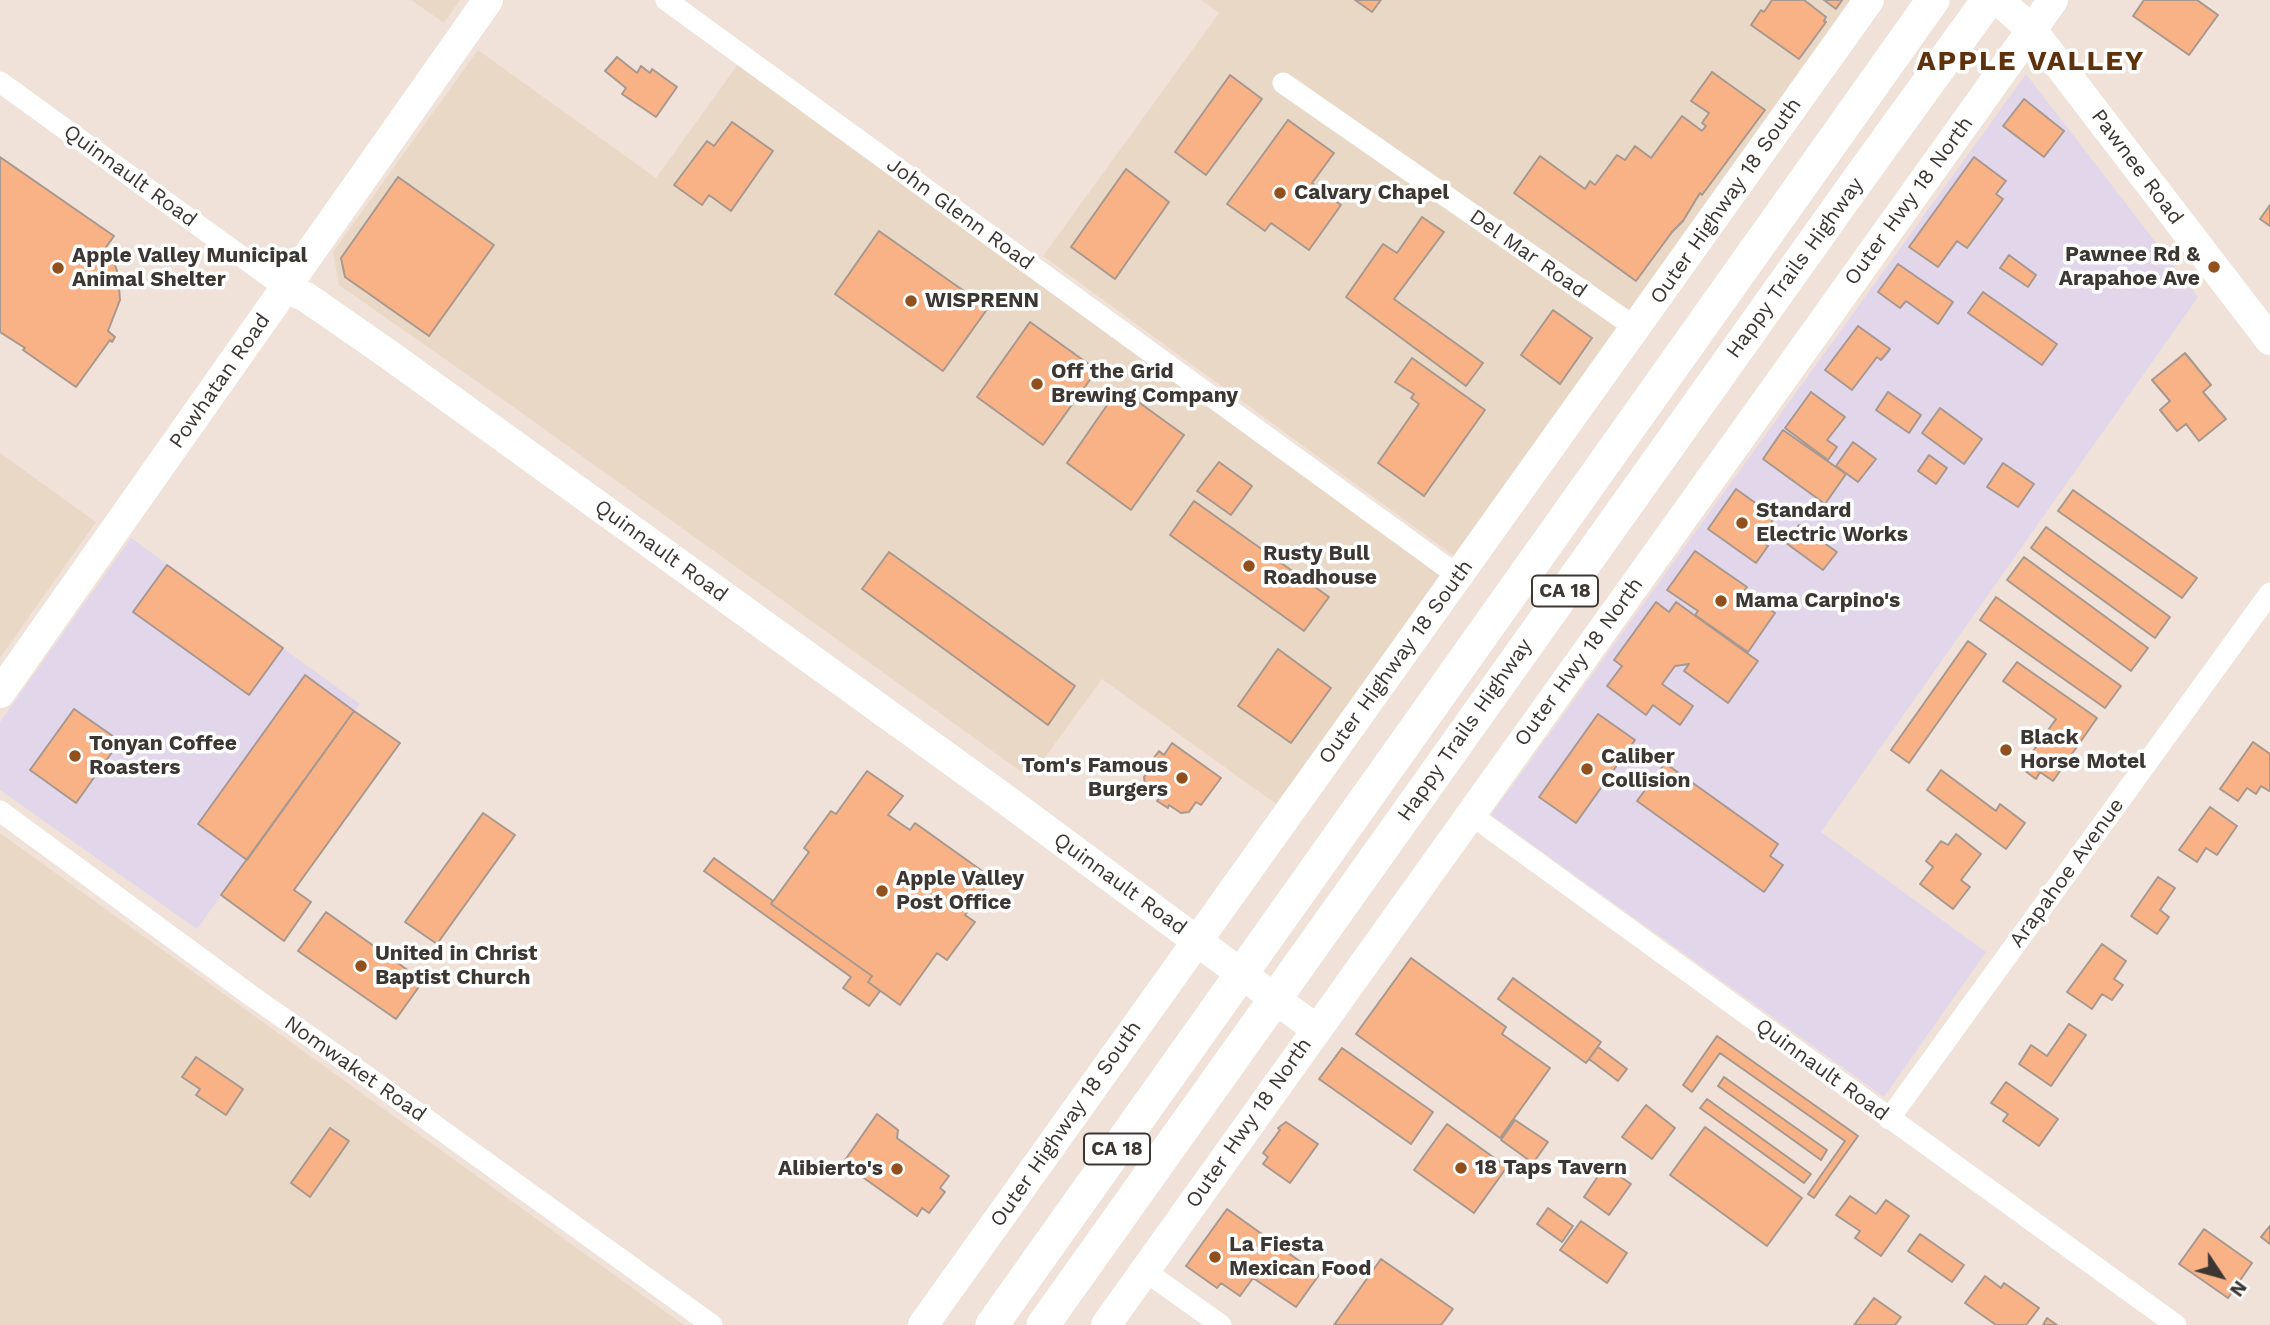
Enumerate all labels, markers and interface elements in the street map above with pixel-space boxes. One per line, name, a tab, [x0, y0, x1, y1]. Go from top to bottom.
district label: APPLE VALLEY	[1918, 45, 2144, 79]
street label: Outer Highway 18 South	[1645, 93, 1807, 309]
street label: Pawnee Road	[2086, 104, 2188, 230]
street label: Outer Hwy 18 North	[1839, 112, 1979, 290]
street label: Quinnault Road	[59, 119, 201, 233]
street label: John Glenn Road	[882, 152, 1038, 276]
street label: Happy Trails Highway	[1721, 173, 1869, 363]
place label: Calvary Chapel	[1294, 180, 1449, 206]
marker: Calvary Chapel	[1272, 185, 1288, 201]
street label: Del Mar Road	[1464, 204, 1592, 304]
place label: Pawnee Rd & Arapahoe Ave	[2059, 242, 2200, 292]
place label: Apple Valley Municipal Animal Shelter	[72, 243, 307, 293]
marker: Pawnee Rd & Arapahoe Ave	[2206, 259, 2222, 275]
marker: Apple Valley Municipal Animal Shelter	[50, 260, 66, 276]
place label: WISPRENN	[925, 288, 1039, 314]
marker: WISPRENN	[903, 293, 919, 309]
street label: Powhatan Road	[164, 309, 276, 453]
place label: Off the Grid Brewing Company	[1051, 359, 1238, 409]
marker: Off the Grid Brewing Company	[1029, 376, 1045, 392]
street label: Quinnault Road	[590, 494, 732, 608]
place label: Standard Electric Works	[1756, 498, 1908, 548]
marker: Standard Electric Works	[1734, 515, 1750, 531]
place label: Rusty Bull Roadhouse	[1263, 541, 1377, 591]
street label: Outer Highway 18 South	[1314, 555, 1478, 769]
marker: Rusty Bull Roadhouse	[1241, 558, 1257, 574]
street label: Outer Hwy 18 North	[1509, 573, 1649, 751]
road number: CA 18	[1532, 576, 1598, 606]
place label: Mama Carpino's	[1735, 588, 1900, 614]
marker: Mama Carpino's	[1713, 593, 1729, 609]
street label: Happy Trails Highway	[1392, 634, 1538, 826]
place label: Black Horse Motel	[2020, 725, 2146, 775]
place label: Tonyan Coffee Roasters	[89, 731, 237, 781]
marker: Black Horse Motel	[1998, 742, 2014, 758]
place label: Caliber Collision	[1601, 744, 1691, 794]
marker: Tonyan Coffee Roasters	[67, 748, 83, 764]
place label: Tom's Famous Burgers	[1021, 753, 1168, 803]
marker: Caliber Collision	[1579, 761, 1595, 777]
marker: Tom's Famous Burgers	[1174, 770, 1190, 786]
street label: Arapahoe Avenue	[2004, 793, 2130, 953]
street label: Quinnault Road	[1049, 827, 1191, 941]
place label: Apple Valley Post Office	[896, 866, 1024, 916]
marker: Apple Valley Post Office	[874, 883, 890, 899]
place label: United in Christ Baptist Church	[375, 941, 537, 991]
marker: United in Christ Baptist Church	[353, 958, 369, 974]
street label: Nomwaket Road	[279, 1011, 431, 1127]
street label: Quinnault Road	[1751, 1013, 1893, 1127]
street label: Outer Highway 18 South	[985, 1016, 1147, 1232]
street label: Outer Hwy 18 North	[1181, 1033, 1317, 1213]
road number: CA 18	[1084, 1134, 1150, 1164]
place label: 18 Taps Tavern	[1475, 1155, 1627, 1181]
place label: Alibierto's	[778, 1156, 883, 1182]
marker: 18 Taps Tavern	[1453, 1160, 1469, 1176]
marker: Alibierto's	[889, 1161, 905, 1177]
place label: La Fiesta Mexican Food	[1229, 1232, 1371, 1282]
north arrow	[2186, 1241, 2256, 1311]
marker: La Fiesta Mexican Food	[1207, 1249, 1223, 1265]
text: N	[2225, 1276, 2252, 1301]

